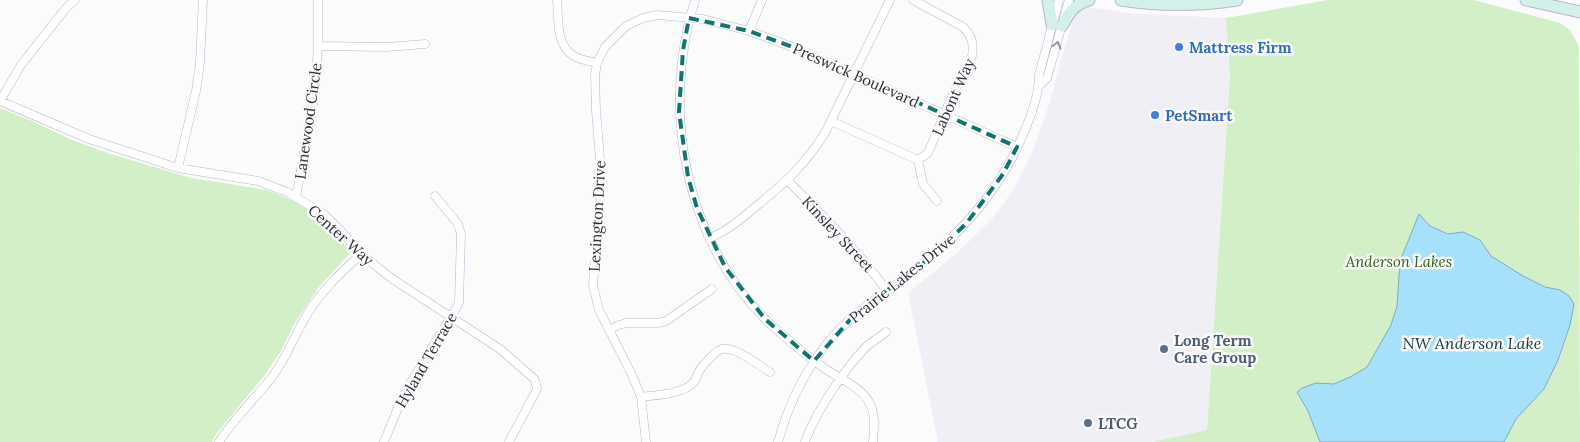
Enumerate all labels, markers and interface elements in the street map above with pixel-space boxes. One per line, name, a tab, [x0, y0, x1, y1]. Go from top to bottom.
place label: Mattress Firm	[1189, 38, 1292, 57]
street label: Preswick Boulevard	[790, 39, 922, 111]
one-way arrow	[1051, 40, 1062, 49]
marker: Mattress Firm	[1173, 41, 1185, 53]
street label: Labont Way	[927, 55, 979, 139]
street label: Lanewood Circle	[290, 61, 326, 181]
place label: PetSmart	[1165, 106, 1233, 125]
marker: PetSmart	[1149, 109, 1161, 121]
street label: Lexington Drive	[585, 160, 609, 272]
street label: Kinsley Street	[798, 192, 878, 276]
street label: Center Way	[304, 201, 378, 269]
street label: Prairie Lakes Drive	[845, 229, 959, 327]
park label: Anderson Lakes	[1345, 252, 1452, 271]
street label: Hyland Terrace	[391, 309, 461, 411]
place label: Long Term Care Group	[1174, 331, 1256, 367]
water label: NW Anderson Lake	[1403, 333, 1542, 353]
marker: Long Term Care Group	[1158, 343, 1170, 355]
place label: LTCG	[1098, 414, 1138, 433]
marker: LTCG	[1082, 417, 1094, 429]

